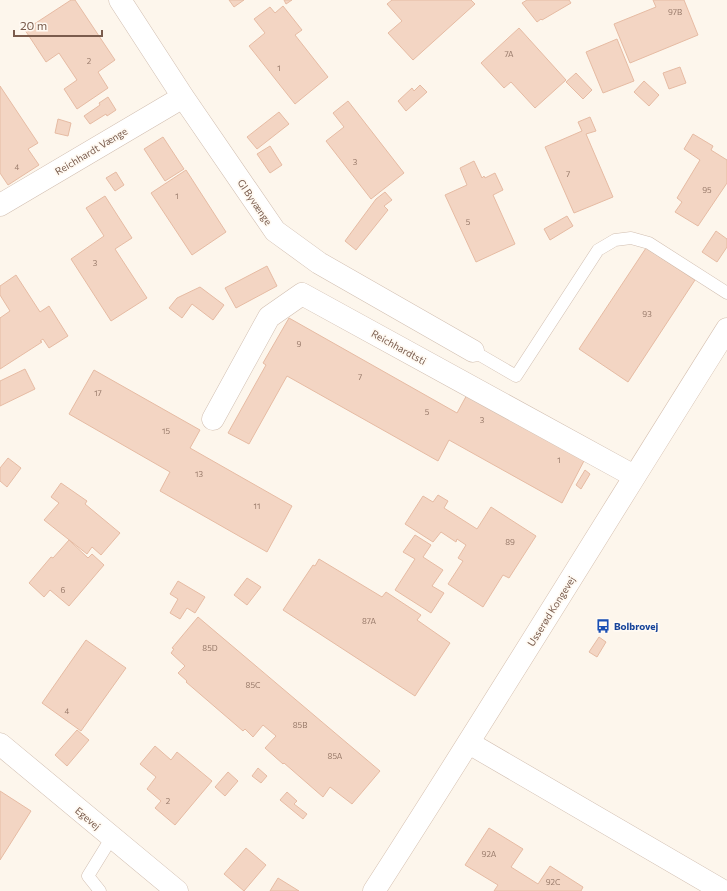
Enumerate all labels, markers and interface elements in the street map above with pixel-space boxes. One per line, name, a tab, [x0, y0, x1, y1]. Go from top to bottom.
house number: 97B	[668, 7, 682, 17]
scale bar	[14, 12, 102, 38]
text: 20 m	[20, 18, 47, 32]
house number: 7A	[504, 49, 514, 59]
house number: 2	[87, 56, 92, 66]
house number: 1	[277, 63, 281, 73]
street label: Reichhardt Vænge	[53, 125, 129, 177]
house number: 3	[353, 157, 358, 167]
house number: 4	[15, 162, 20, 172]
house number: 7	[566, 169, 570, 179]
street label: Gl Byvænge	[235, 177, 275, 227]
house number: 95	[702, 185, 712, 195]
house number: 1	[175, 191, 179, 201]
house number: 5	[466, 217, 471, 227]
house number: 3	[93, 258, 98, 268]
house number: 93	[642, 309, 652, 319]
street label: Reichhardtsti	[370, 327, 428, 367]
house number: 9	[297, 339, 302, 349]
house number: 7	[358, 372, 362, 382]
house number: 17	[94, 388, 102, 398]
house number: 5	[425, 407, 430, 417]
house number: 3	[480, 415, 485, 425]
house number: 15	[162, 426, 170, 436]
house number: 1	[557, 455, 561, 465]
house number: 13	[195, 469, 203, 479]
house number: 11	[254, 501, 260, 511]
house number: 89	[505, 537, 515, 547]
street label: Usserød Kongevej	[525, 574, 577, 648]
house number: 6	[61, 585, 66, 595]
house number: 87A	[362, 616, 376, 626]
bus stop icon: Bolbrovej	[595, 618, 611, 634]
place label: Bolbrovej	[614, 620, 658, 632]
house number: 85D	[202, 643, 218, 653]
house number: 85C	[246, 680, 261, 690]
house number: 4	[65, 706, 70, 716]
house number: 85B	[293, 720, 307, 730]
house number: 85A	[328, 751, 343, 761]
house number: 2	[166, 796, 171, 806]
street label: Egevej	[73, 804, 103, 832]
house number: 92A	[482, 849, 497, 859]
house number: 92C	[546, 877, 561, 887]

